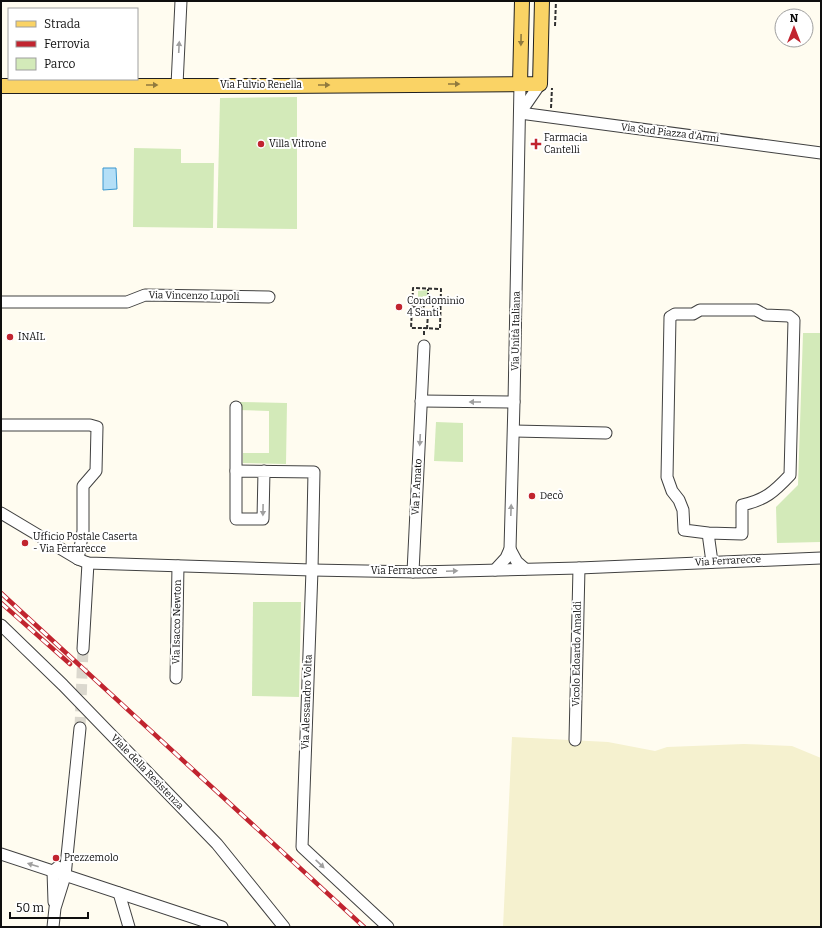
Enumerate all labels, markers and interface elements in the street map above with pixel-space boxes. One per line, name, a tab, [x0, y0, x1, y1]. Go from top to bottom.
legend	[8, 8, 138, 80]
north arrow	[774, 8, 814, 48]
text: N	[790, 12, 799, 25]
text: Strada	[44, 17, 81, 31]
one-way arrow	[518, 34, 524, 47]
text: Ferrovia	[44, 37, 90, 51]
one-way arrow	[176, 40, 182, 53]
text: Parco	[44, 57, 75, 71]
street label: Via Fulvio Renella	[220, 79, 302, 91]
one-way arrow	[448, 81, 460, 88]
one-way arrow	[146, 82, 159, 88]
one-way arrow	[318, 82, 331, 88]
street label: Via Sud Piazza d'Armi	[620, 121, 720, 145]
place label: Farmacia Cantelli	[544, 132, 588, 156]
place label: Villa Vitrone	[269, 138, 326, 150]
marker: Villa Vitrone	[256, 139, 266, 149]
marker: Farmacia Cantelli	[531, 139, 541, 149]
street label: Via Vincenzo Lupoli	[148, 289, 240, 303]
street label: Via Unità Italiana	[509, 290, 523, 371]
place label: Condominio 4 Santi	[407, 295, 465, 319]
marker: Condominio 4 Santi	[394, 302, 404, 312]
place label: INAIL	[18, 331, 45, 343]
marker: INAIL	[5, 332, 15, 342]
one-way arrow	[468, 399, 481, 405]
one-way arrow	[416, 434, 423, 446]
street label: Via P. Amato	[410, 458, 424, 516]
place label: Decò	[540, 490, 564, 502]
marker: Decò	[527, 491, 537, 501]
one-way arrow	[508, 503, 514, 516]
one-way arrow	[260, 504, 266, 517]
place label: Ufficio Postale Caserta - Via Ferrarecce	[33, 531, 138, 555]
marker: Ufficio Postale Caserta - Via Ferrarecce	[20, 538, 30, 548]
street label: Via Ferrarecce	[695, 553, 761, 569]
street label: Via Ferrarecce	[371, 565, 437, 577]
one-way arrow	[446, 568, 459, 574]
street label: Via Isacco Newton	[170, 579, 184, 664]
street label: Vicolo Edoardo Amaldi	[570, 601, 584, 707]
street label: Via Alessandro Volta	[299, 654, 315, 750]
street label: Viale della Resistenza	[108, 732, 186, 812]
place label: Prezzemolo	[64, 852, 119, 864]
marker: Prezzemolo	[51, 853, 61, 863]
one-way arrow	[315, 859, 325, 869]
one-way arrow	[27, 862, 39, 868]
scale bar	[10, 894, 88, 920]
text: 50 m	[16, 901, 45, 915]

